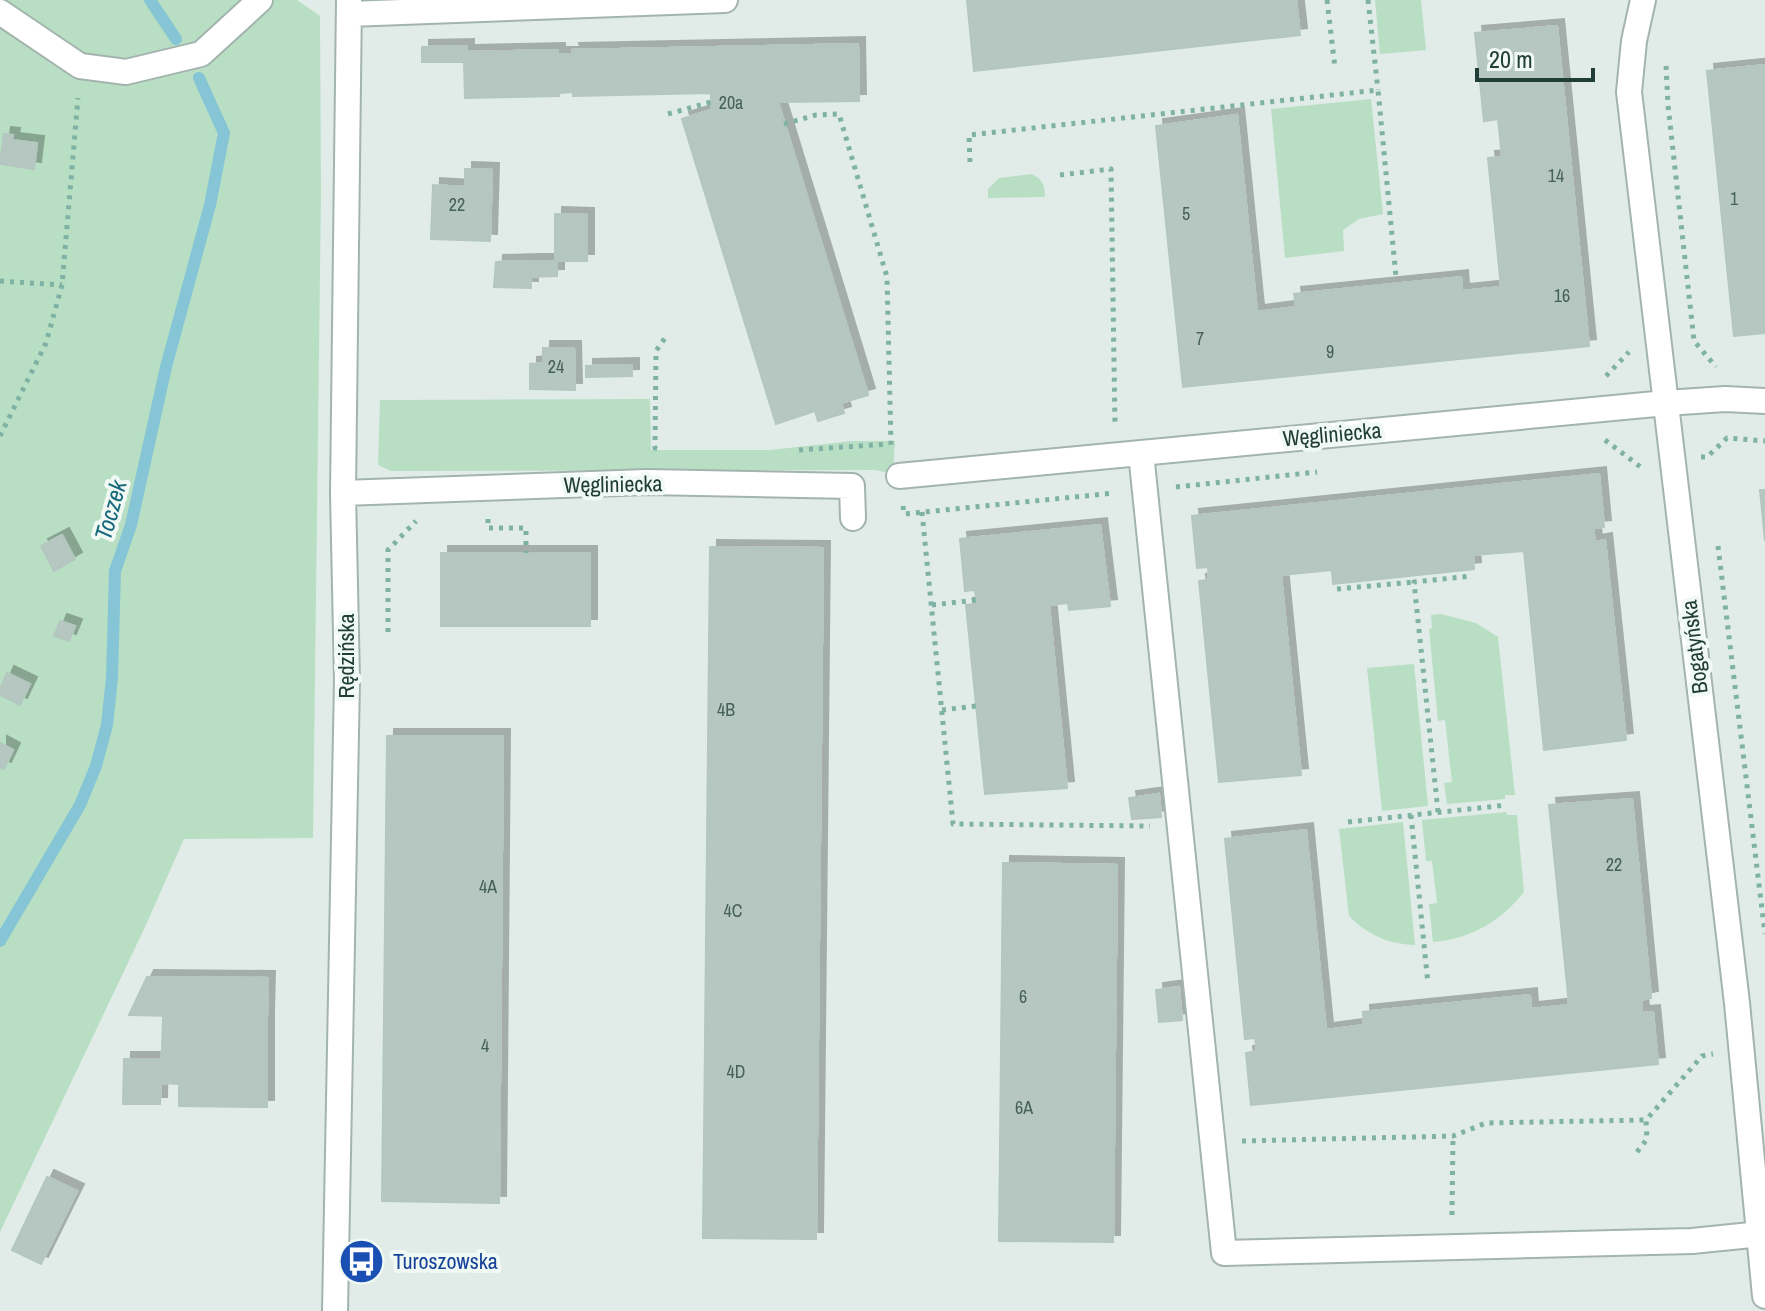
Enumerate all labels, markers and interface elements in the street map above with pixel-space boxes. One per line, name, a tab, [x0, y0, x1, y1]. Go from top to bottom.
scale bar	[1477, 32, 1593, 82]
text: 20 m	[1489, 43, 1533, 75]
house number: 20a	[719, 90, 743, 115]
house number: 14	[1548, 163, 1564, 188]
house number: 1	[1730, 186, 1739, 211]
house number: 22	[449, 192, 465, 217]
house number: 5	[1182, 201, 1190, 226]
house number: 16	[1554, 283, 1570, 308]
house number: 7	[1196, 326, 1204, 351]
house number: 9	[1326, 339, 1334, 364]
house number: 24	[548, 354, 564, 379]
street label: Węgliniecka	[1281, 415, 1383, 453]
street label: Węgliniecka	[563, 468, 663, 500]
water label: Toczek	[86, 475, 134, 543]
street label: Bogatyńska	[1673, 598, 1715, 696]
street label: Rędzińska	[331, 613, 361, 699]
house number: 4B	[717, 697, 735, 722]
house number: 22	[1606, 852, 1622, 877]
house number: 4A	[479, 874, 497, 899]
house number: 4C	[724, 898, 742, 923]
house number: 6	[1019, 984, 1027, 1009]
house number: 4	[481, 1033, 489, 1058]
house number: 4D	[727, 1059, 745, 1084]
house number: 6A	[1015, 1095, 1033, 1120]
bus stop icon: Turoszowska	[338, 1237, 386, 1285]
place label: Turoszowska	[393, 1246, 498, 1276]

